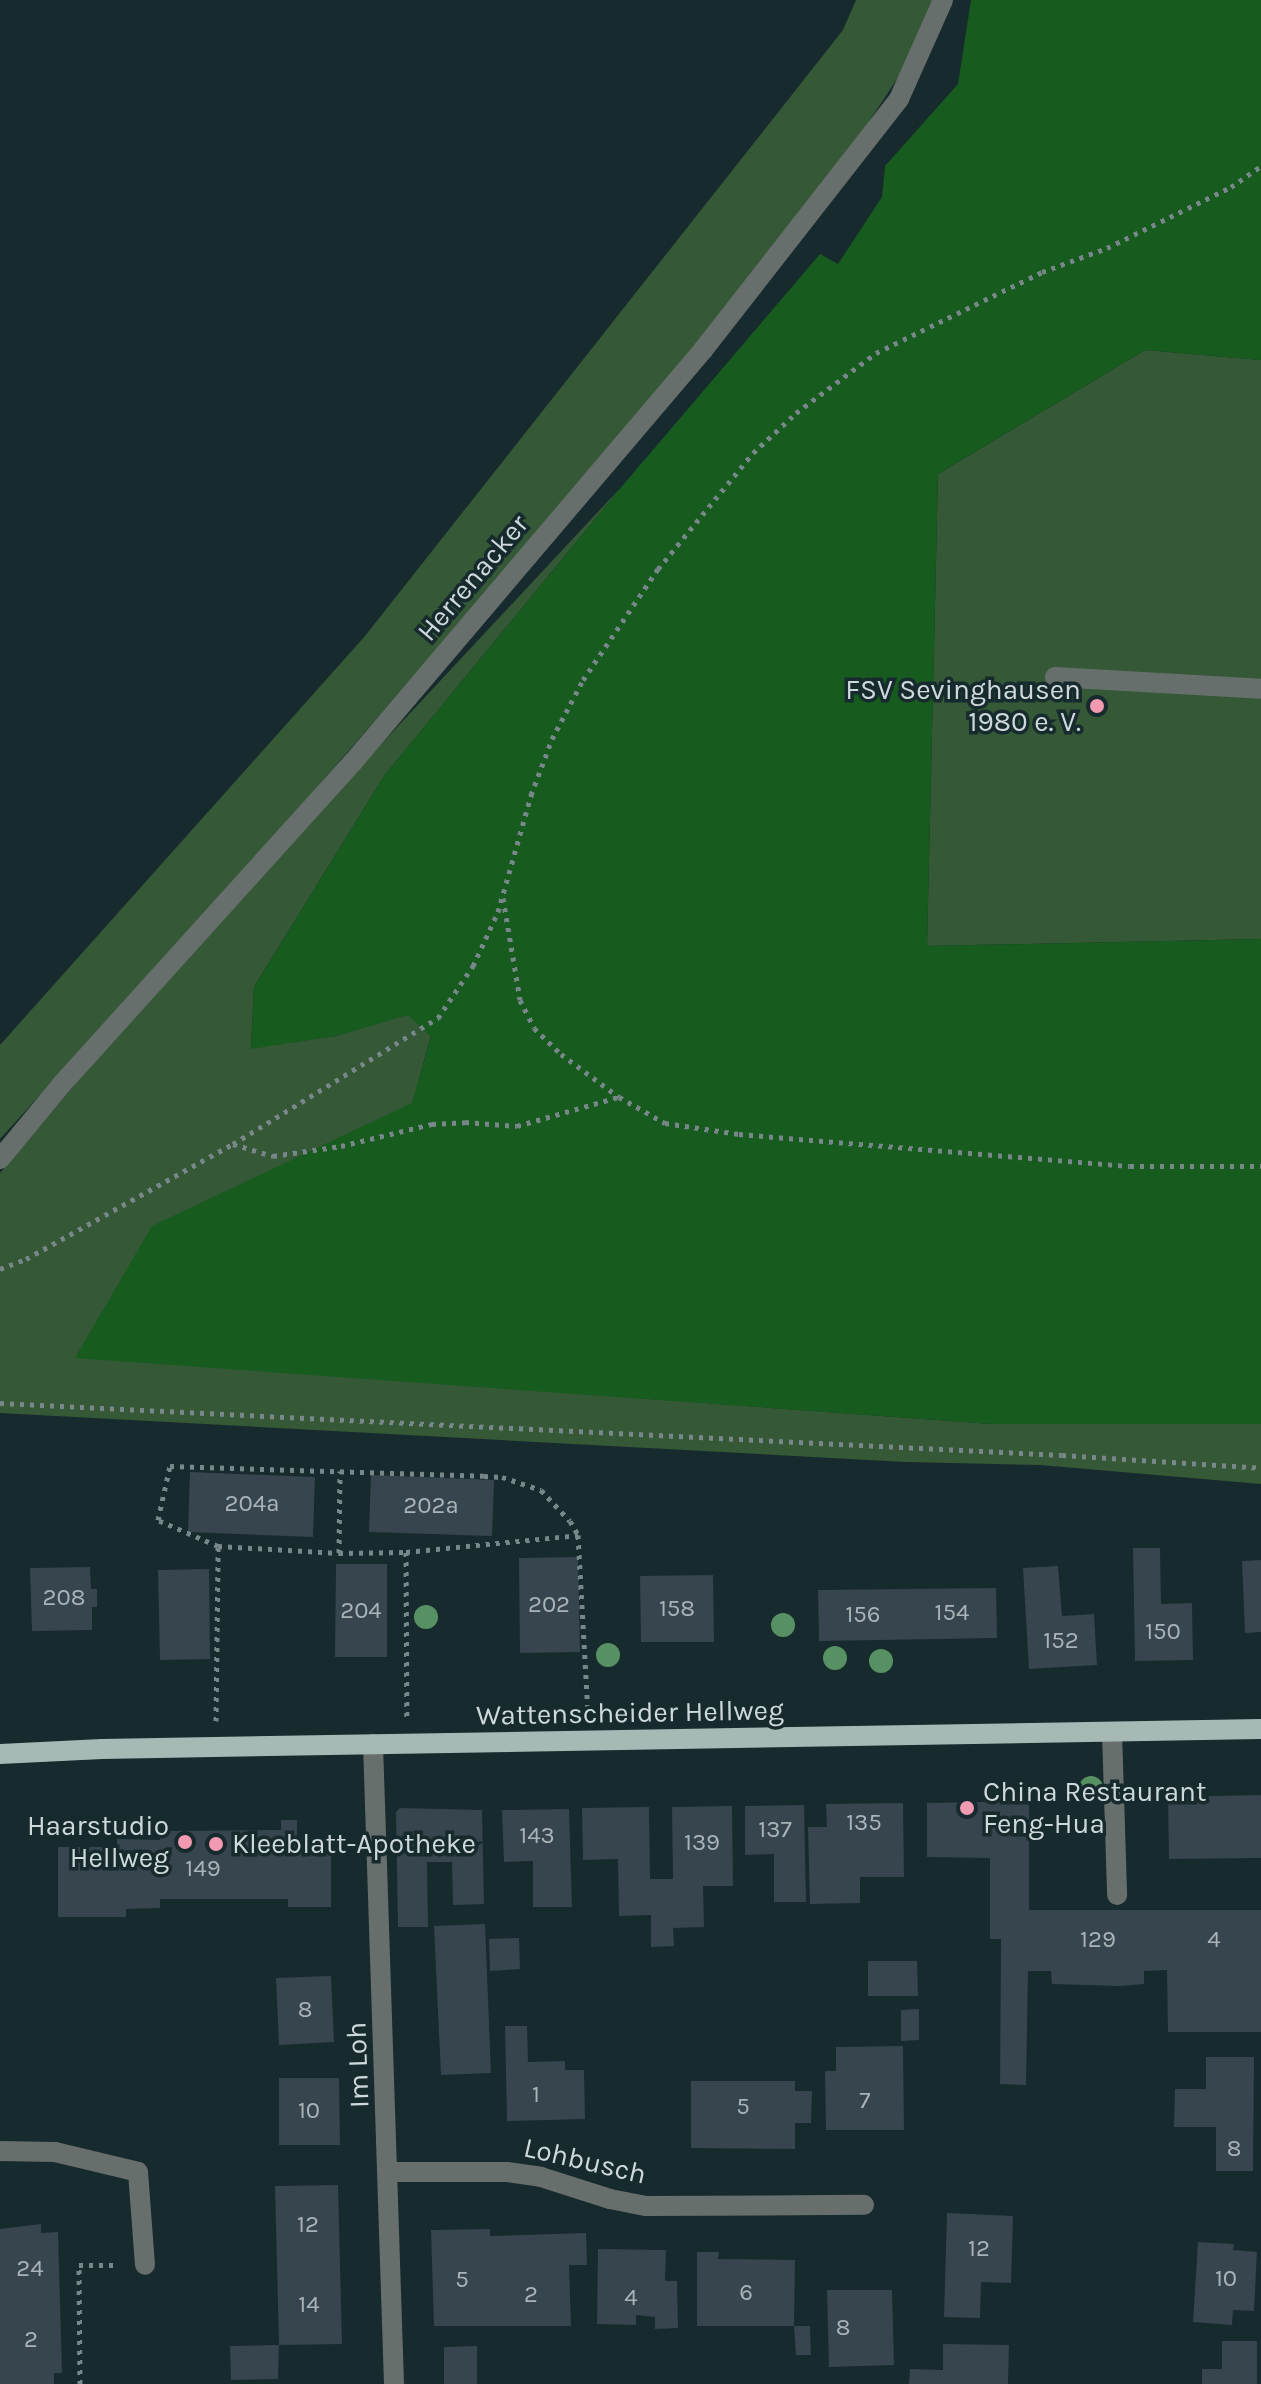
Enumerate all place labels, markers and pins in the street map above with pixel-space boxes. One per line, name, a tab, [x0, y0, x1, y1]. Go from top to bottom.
place label: FSV Sevinghausen 1980 e. V.	[845, 673, 1081, 739]
marker: FSV Sevinghausen 1980 e. V.	[1088, 697, 1106, 715]
place label: China Restaurant Feng-Hua	[983, 1775, 1206, 1841]
marker: China Restaurant Feng-Hua	[958, 1799, 976, 1817]
place label: Haarstudio Hellweg	[27, 1809, 169, 1875]
place label: Kleeblatt-Apotheke	[232, 1827, 476, 1861]
marker: Haarstudio Hellweg	[176, 1833, 194, 1851]
marker: Kleeblatt-Apotheke	[207, 1835, 225, 1853]

